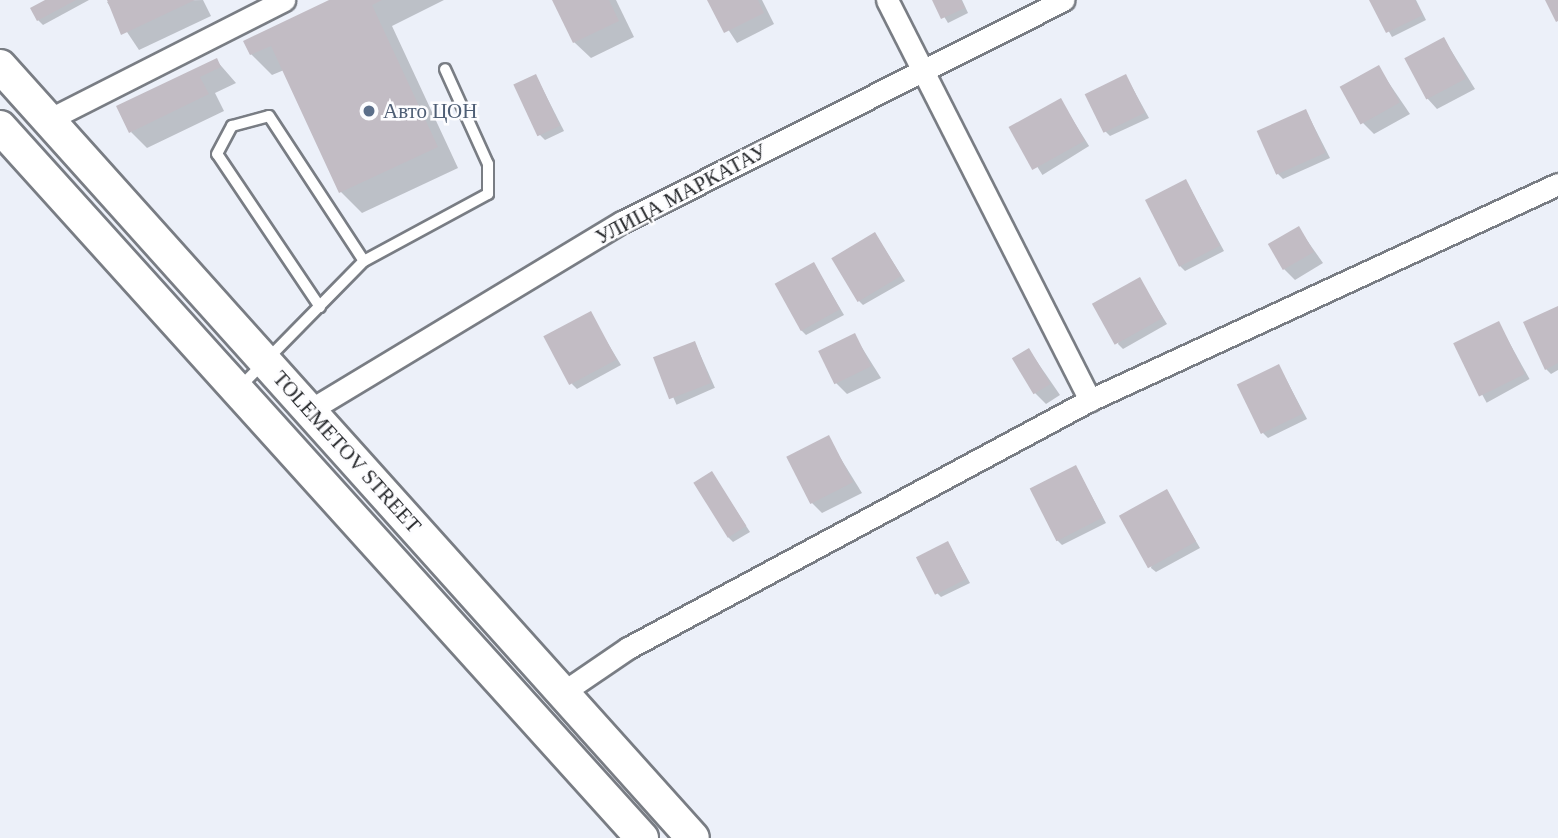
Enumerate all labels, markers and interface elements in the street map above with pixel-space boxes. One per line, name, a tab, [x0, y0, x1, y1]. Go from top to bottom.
place label: Авто ЦОН	[383, 98, 477, 124]
marker: Авто ЦОН	[361, 103, 377, 119]
street label: УЛИЦА МАРКАТАУ	[591, 138, 771, 250]
street label: TOLEMETOV STREET	[267, 366, 427, 538]

